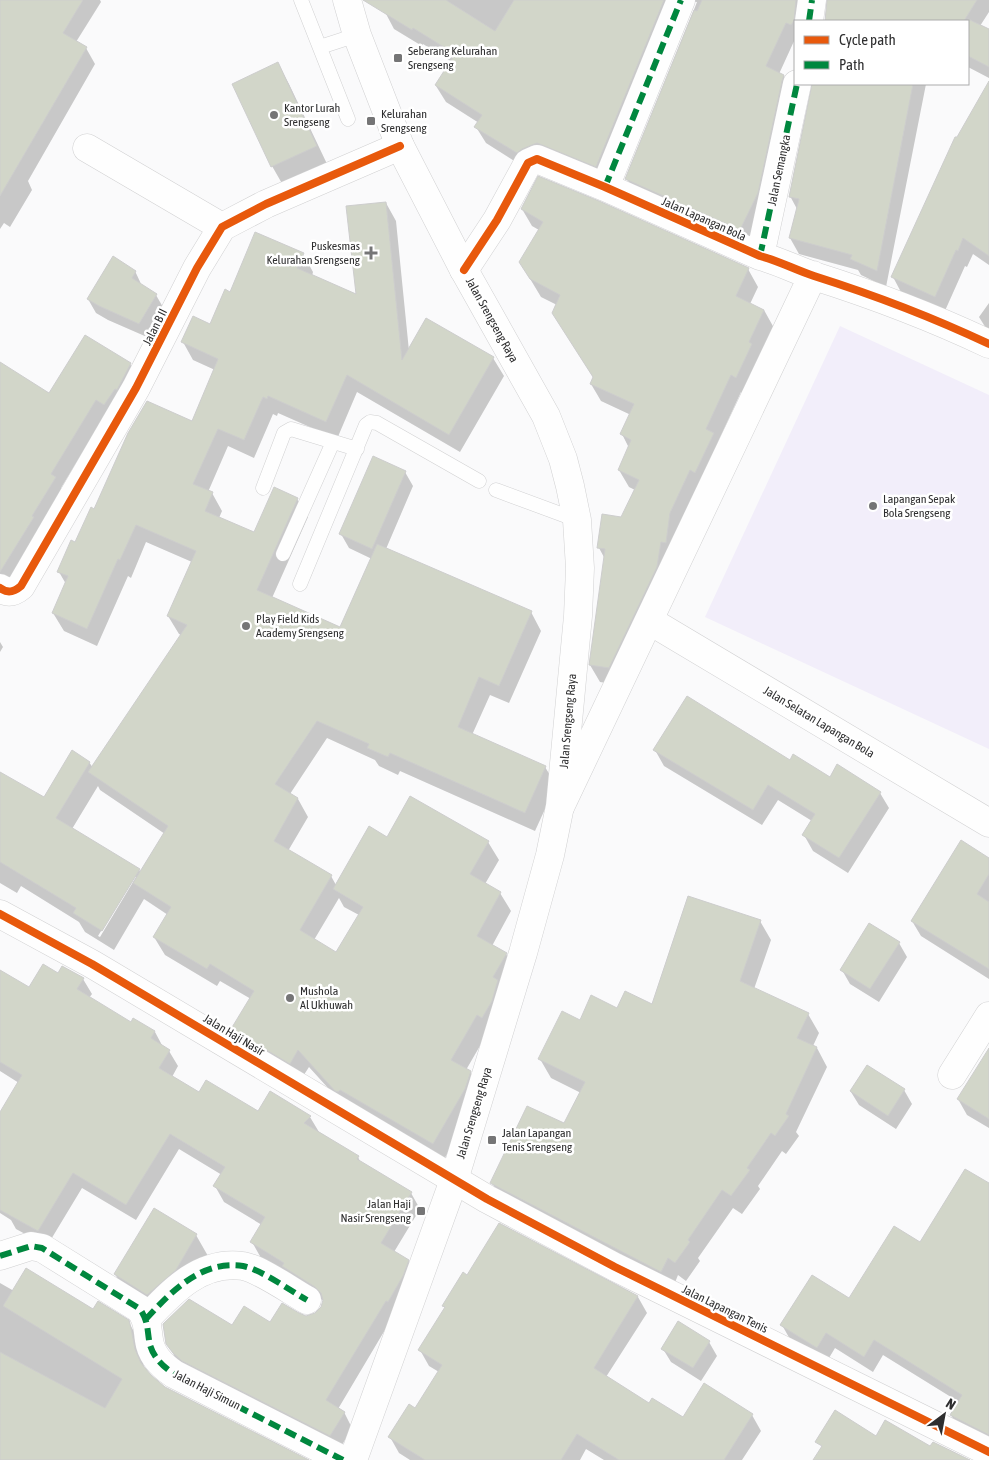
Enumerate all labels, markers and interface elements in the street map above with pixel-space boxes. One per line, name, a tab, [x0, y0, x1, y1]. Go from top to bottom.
legend	[794, 20, 969, 85]
text: Cycle path	[839, 31, 896, 48]
place label: Seberang Kelurahan Srengseng	[408, 44, 497, 72]
marker: Seberang Kelurahan Srengseng	[392, 52, 404, 64]
text: Path	[839, 56, 865, 73]
place label: Kantor Lurah Srengseng	[284, 101, 340, 129]
place label: Kelurahan Srengseng	[381, 107, 428, 135]
marker: Kantor Lurah Srengseng	[268, 109, 280, 121]
marker: Kelurahan Srengseng	[365, 115, 377, 127]
street label: Jalan Semangka	[765, 133, 793, 207]
street label: Jalan Lapangan Bola	[660, 194, 748, 244]
place label: Puskesmas Kelurahan Srengseng	[267, 239, 361, 267]
marker: Puskesmas Kelurahan Srengseng	[364, 246, 378, 260]
street label: Jalan Srengseng Raya	[463, 275, 521, 365]
street label: Jalan B II	[140, 306, 170, 348]
place label: Lapangan Sepak Bola Srengseng	[883, 492, 956, 520]
marker: Lapangan Sepak Bola Srengseng	[867, 500, 879, 512]
place label: Play Field Kids Academy Srengseng	[256, 612, 345, 640]
marker: Play Field Kids Academy Srengseng	[240, 620, 252, 632]
street label: Jalan Srengseng Raya	[557, 673, 579, 769]
street label: Jalan Selatan Lapangan Bola	[761, 683, 877, 761]
place label: Mushola Al Ukhuwah	[300, 984, 353, 1012]
marker: Mushola Al Ukhuwah	[284, 992, 296, 1004]
street label: Jalan Haji Nasir	[201, 1011, 267, 1059]
street label: Jalan Srengseng Raya	[453, 1066, 495, 1160]
place label: Jalan Lapangan Tenis Srengseng	[502, 1126, 573, 1154]
marker: Jalan Lapangan Tenis Srengseng	[486, 1134, 498, 1146]
place label: Jalan Haji Nasir Srengseng	[340, 1197, 412, 1225]
marker: Jalan Haji Nasir Srengseng	[415, 1205, 427, 1217]
street label: Jalan Lapangan Tenis	[680, 1282, 770, 1336]
street label: Jalan Haji Simun	[171, 1367, 243, 1413]
north arrow	[919, 1390, 969, 1440]
text: N	[943, 1395, 959, 1413]

